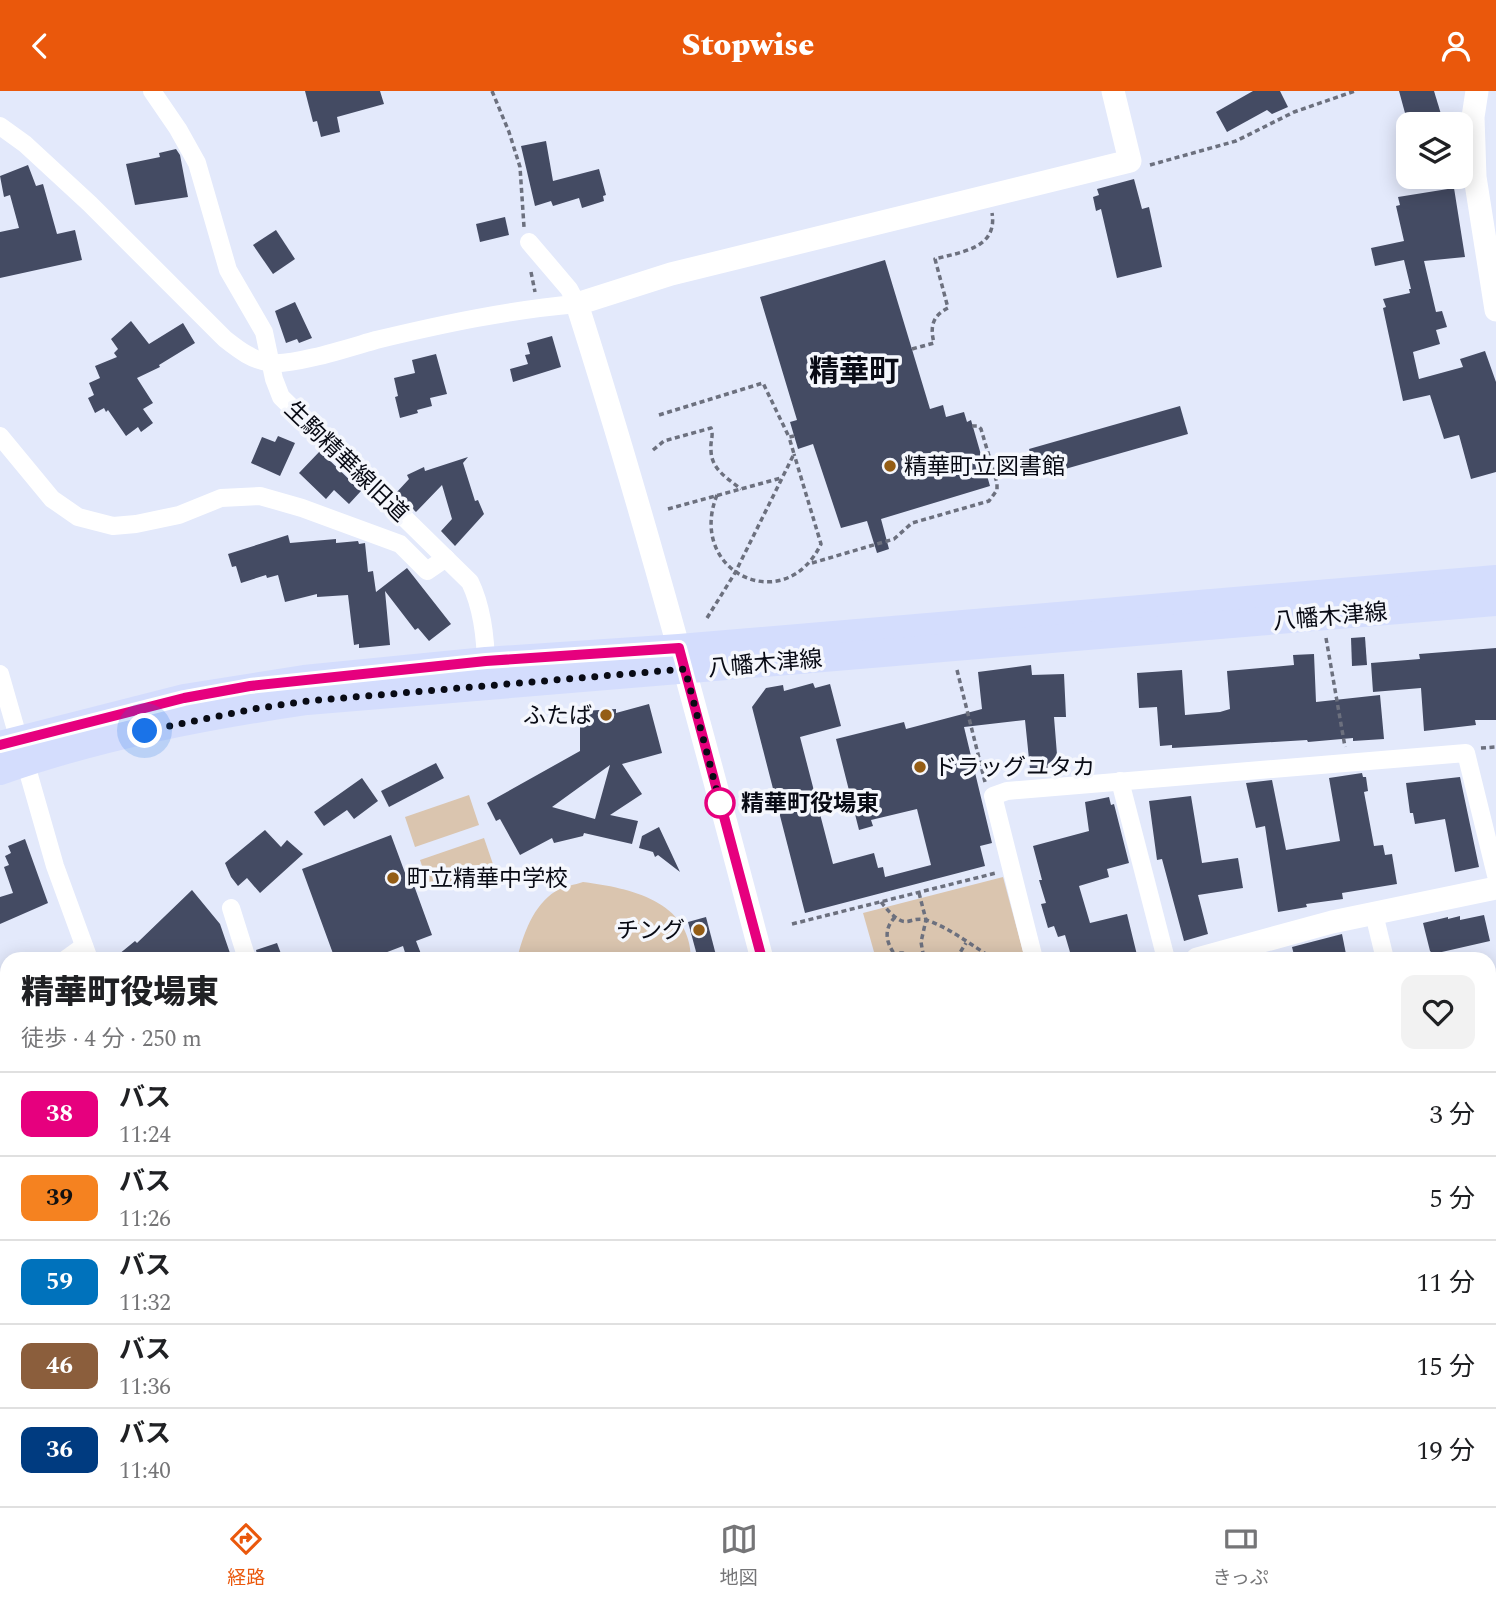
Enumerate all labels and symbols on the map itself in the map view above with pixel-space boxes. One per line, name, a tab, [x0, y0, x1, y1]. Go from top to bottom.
district label: 精華町	[809, 349, 899, 395]
street label: 生駒精華線旧道	[276, 394, 416, 531]
place label: 精華町立図書館	[904, 450, 1065, 485]
marker: 精華町立図書館	[882, 458, 898, 474]
street label: 八幡木津線	[1271, 595, 1389, 640]
street label: 八幡木津線	[706, 642, 824, 687]
place label: ふたば	[523, 699, 592, 734]
marker: ふたば	[598, 707, 614, 723]
your location	[127, 713, 162, 748]
place label: ドラッグユタカ	[934, 751, 1095, 786]
marker: ドラッグユタカ	[912, 759, 928, 775]
place label: 精華町役場東	[741, 787, 879, 822]
marker: 精華町役場東	[705, 788, 735, 818]
place label: 町立精華中学校	[407, 862, 568, 897]
marker: 町立精華中学校	[385, 870, 401, 886]
place label: チング	[616, 914, 685, 949]
marker: チング	[691, 922, 707, 938]

